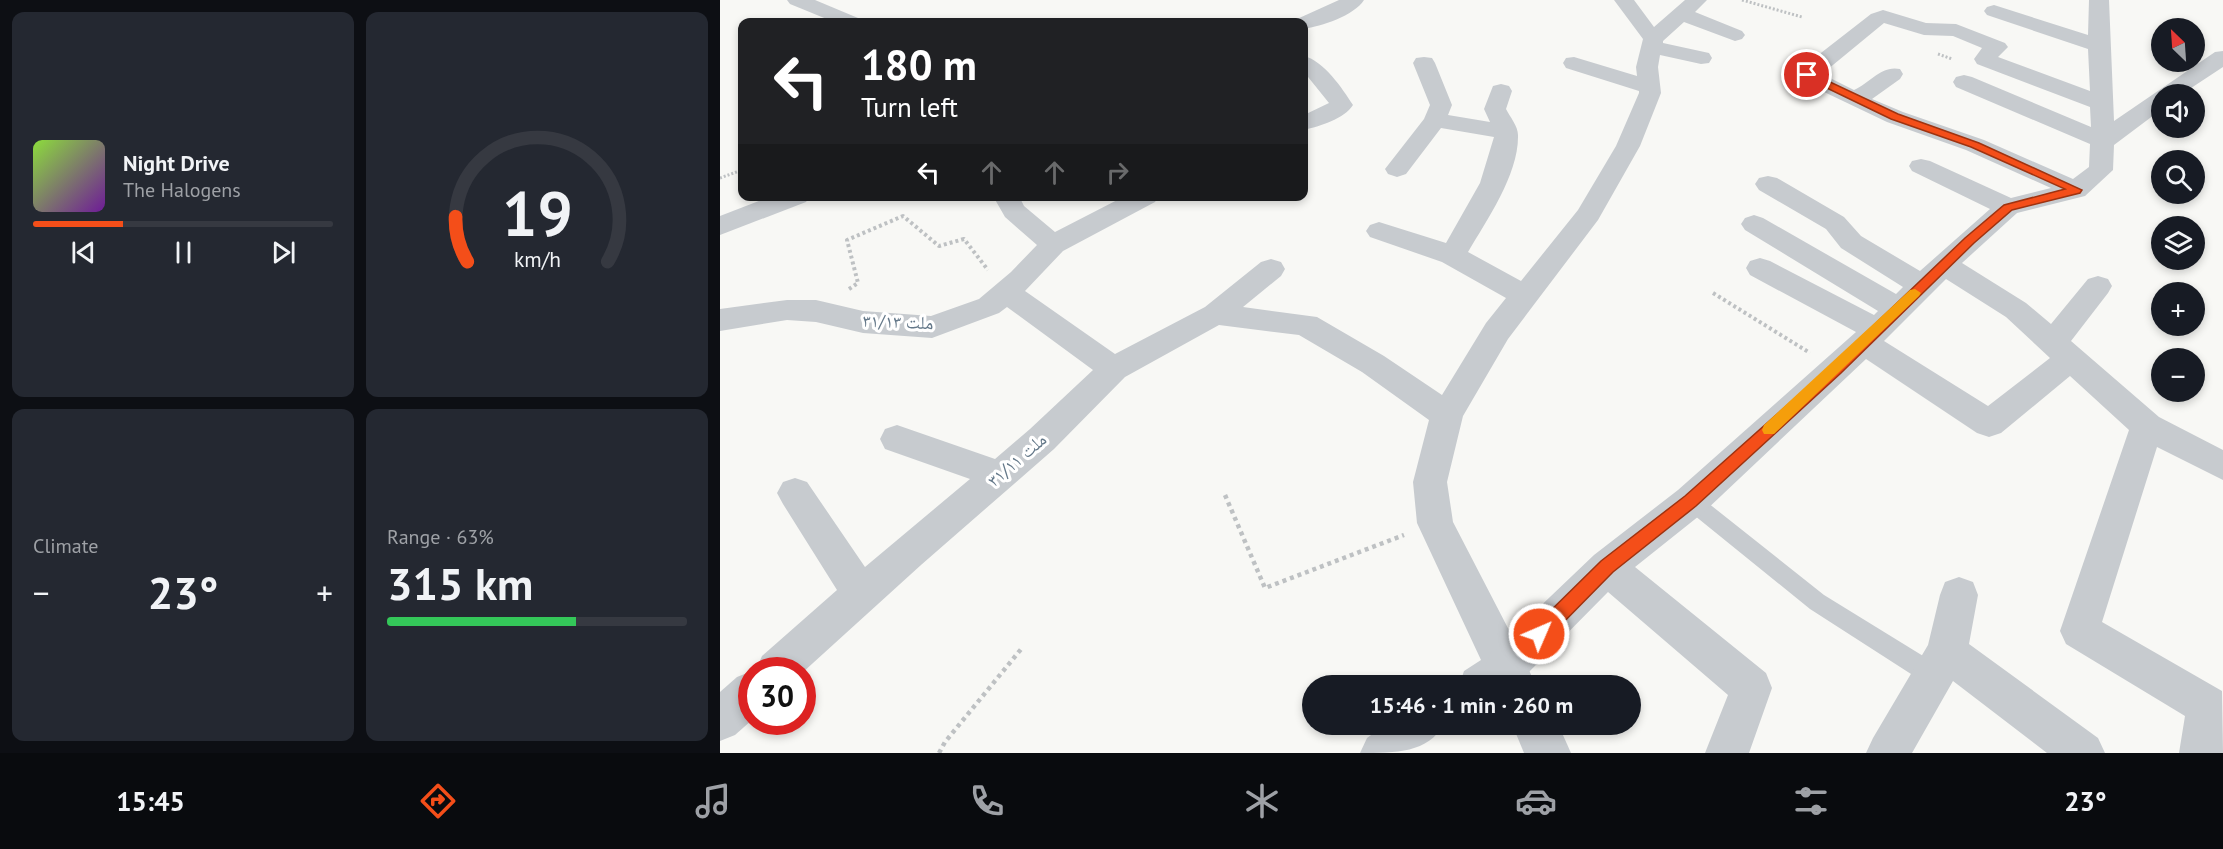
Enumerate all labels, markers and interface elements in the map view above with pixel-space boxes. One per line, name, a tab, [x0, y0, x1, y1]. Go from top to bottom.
north arrow	[2151, 18, 2205, 72]
map controls	[2151, 18, 2205, 402]
text: 180 m	[861, 37, 977, 92]
icon: left	[762, 42, 840, 120]
pin	[1781, 49, 1832, 100]
icon: arrive	[1790, 58, 1823, 91]
button: sound	[2151, 84, 2205, 138]
text: Turn left	[861, 90, 958, 124]
text: Night Drive	[123, 149, 230, 177]
button: search	[2151, 150, 2205, 204]
icon: left	[912, 156, 945, 189]
icon: ahead	[975, 156, 1008, 189]
icon: ahead	[1038, 156, 1071, 189]
icon: right	[1101, 156, 1134, 189]
text: 19	[502, 172, 572, 253]
text: The Halogens	[123, 177, 241, 203]
button: layers	[2151, 216, 2205, 270]
icon: previous	[67, 236, 100, 269]
icon: pause	[167, 236, 200, 269]
icon: next	[267, 236, 300, 269]
text: km/h	[513, 245, 560, 273]
button: +	[2151, 282, 2205, 336]
street label: ملت ۳۱/۱۳	[862, 309, 934, 334]
button: −	[2151, 348, 2205, 402]
street label: ملت ۳۱/۱۱	[982, 428, 1051, 492]
text: Range · 63%	[387, 524, 494, 550]
text: Climate	[33, 533, 99, 559]
text: 315 km	[387, 554, 533, 612]
text: 23°	[148, 563, 218, 621]
text: −	[33, 571, 50, 614]
text: +	[316, 571, 333, 614]
position arrow	[1507, 602, 1571, 666]
speed limit sign: 30	[738, 657, 816, 735]
text: 15:46 · 1 min · 260 m	[1370, 691, 1573, 719]
icon: directions	[417, 780, 459, 822]
icon: music	[692, 780, 734, 822]
icon: phone	[966, 780, 1008, 822]
icon: climate	[1241, 780, 1283, 822]
icon: car	[1515, 780, 1557, 822]
icon: filters	[1790, 780, 1832, 822]
text: 15:45	[116, 784, 185, 818]
text: 23°	[2064, 784, 2107, 818]

